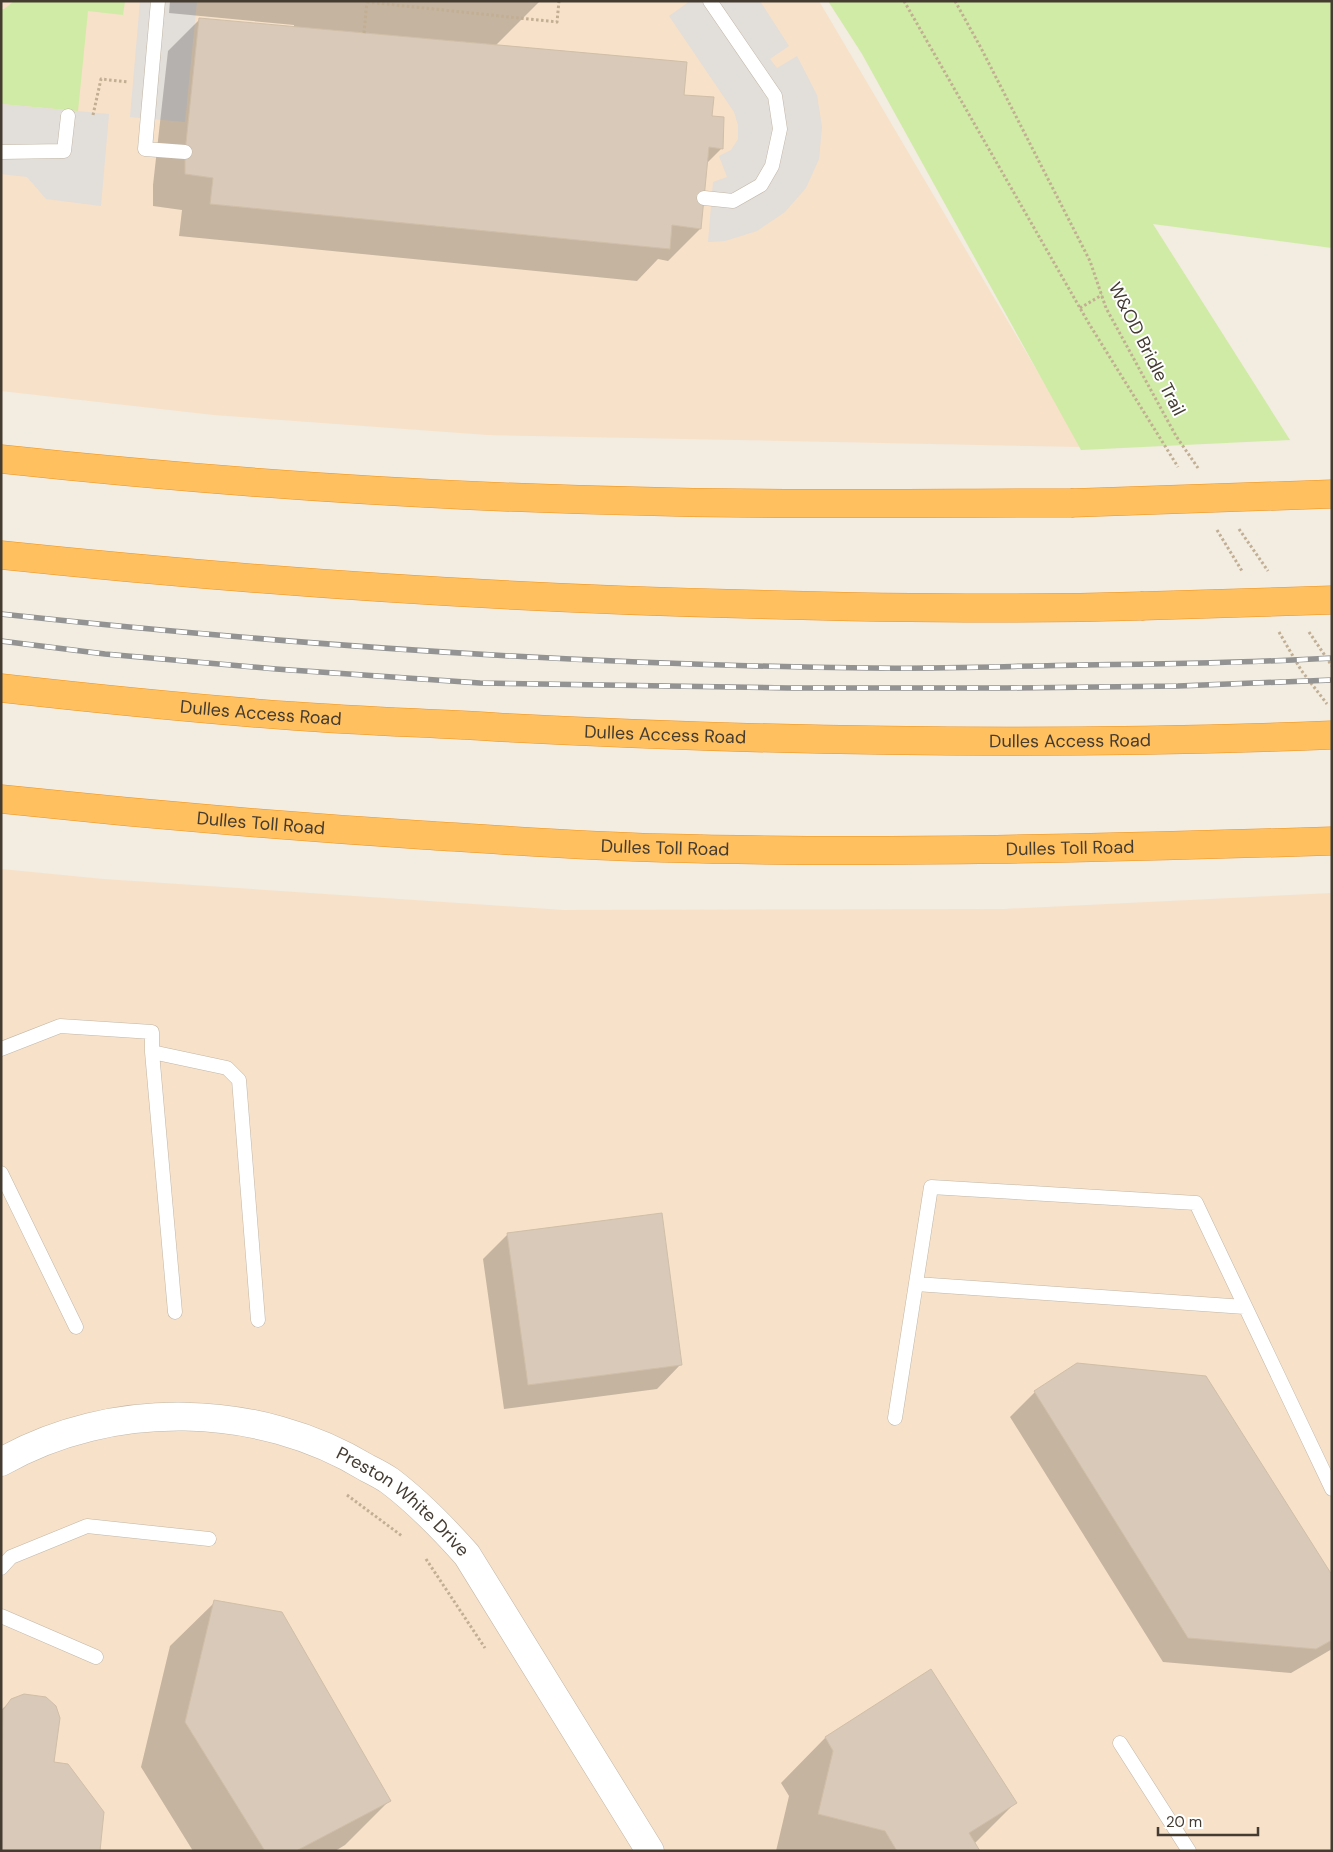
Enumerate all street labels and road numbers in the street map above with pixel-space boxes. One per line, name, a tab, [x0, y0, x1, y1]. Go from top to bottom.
street label: W&OD Bridle Trail	[1103, 278, 1191, 420]
street label: Dulles Access Road	[179, 695, 342, 731]
street label: Dulles Access Road	[584, 719, 746, 749]
street label: Dulles Access Road	[989, 728, 1151, 753]
street label: Dulles Toll Road	[196, 806, 326, 840]
street label: Dulles Toll Road	[600, 834, 730, 861]
street label: Dulles Toll Road	[1005, 835, 1135, 861]
street label: Preston White Drive	[332, 1441, 475, 1562]

